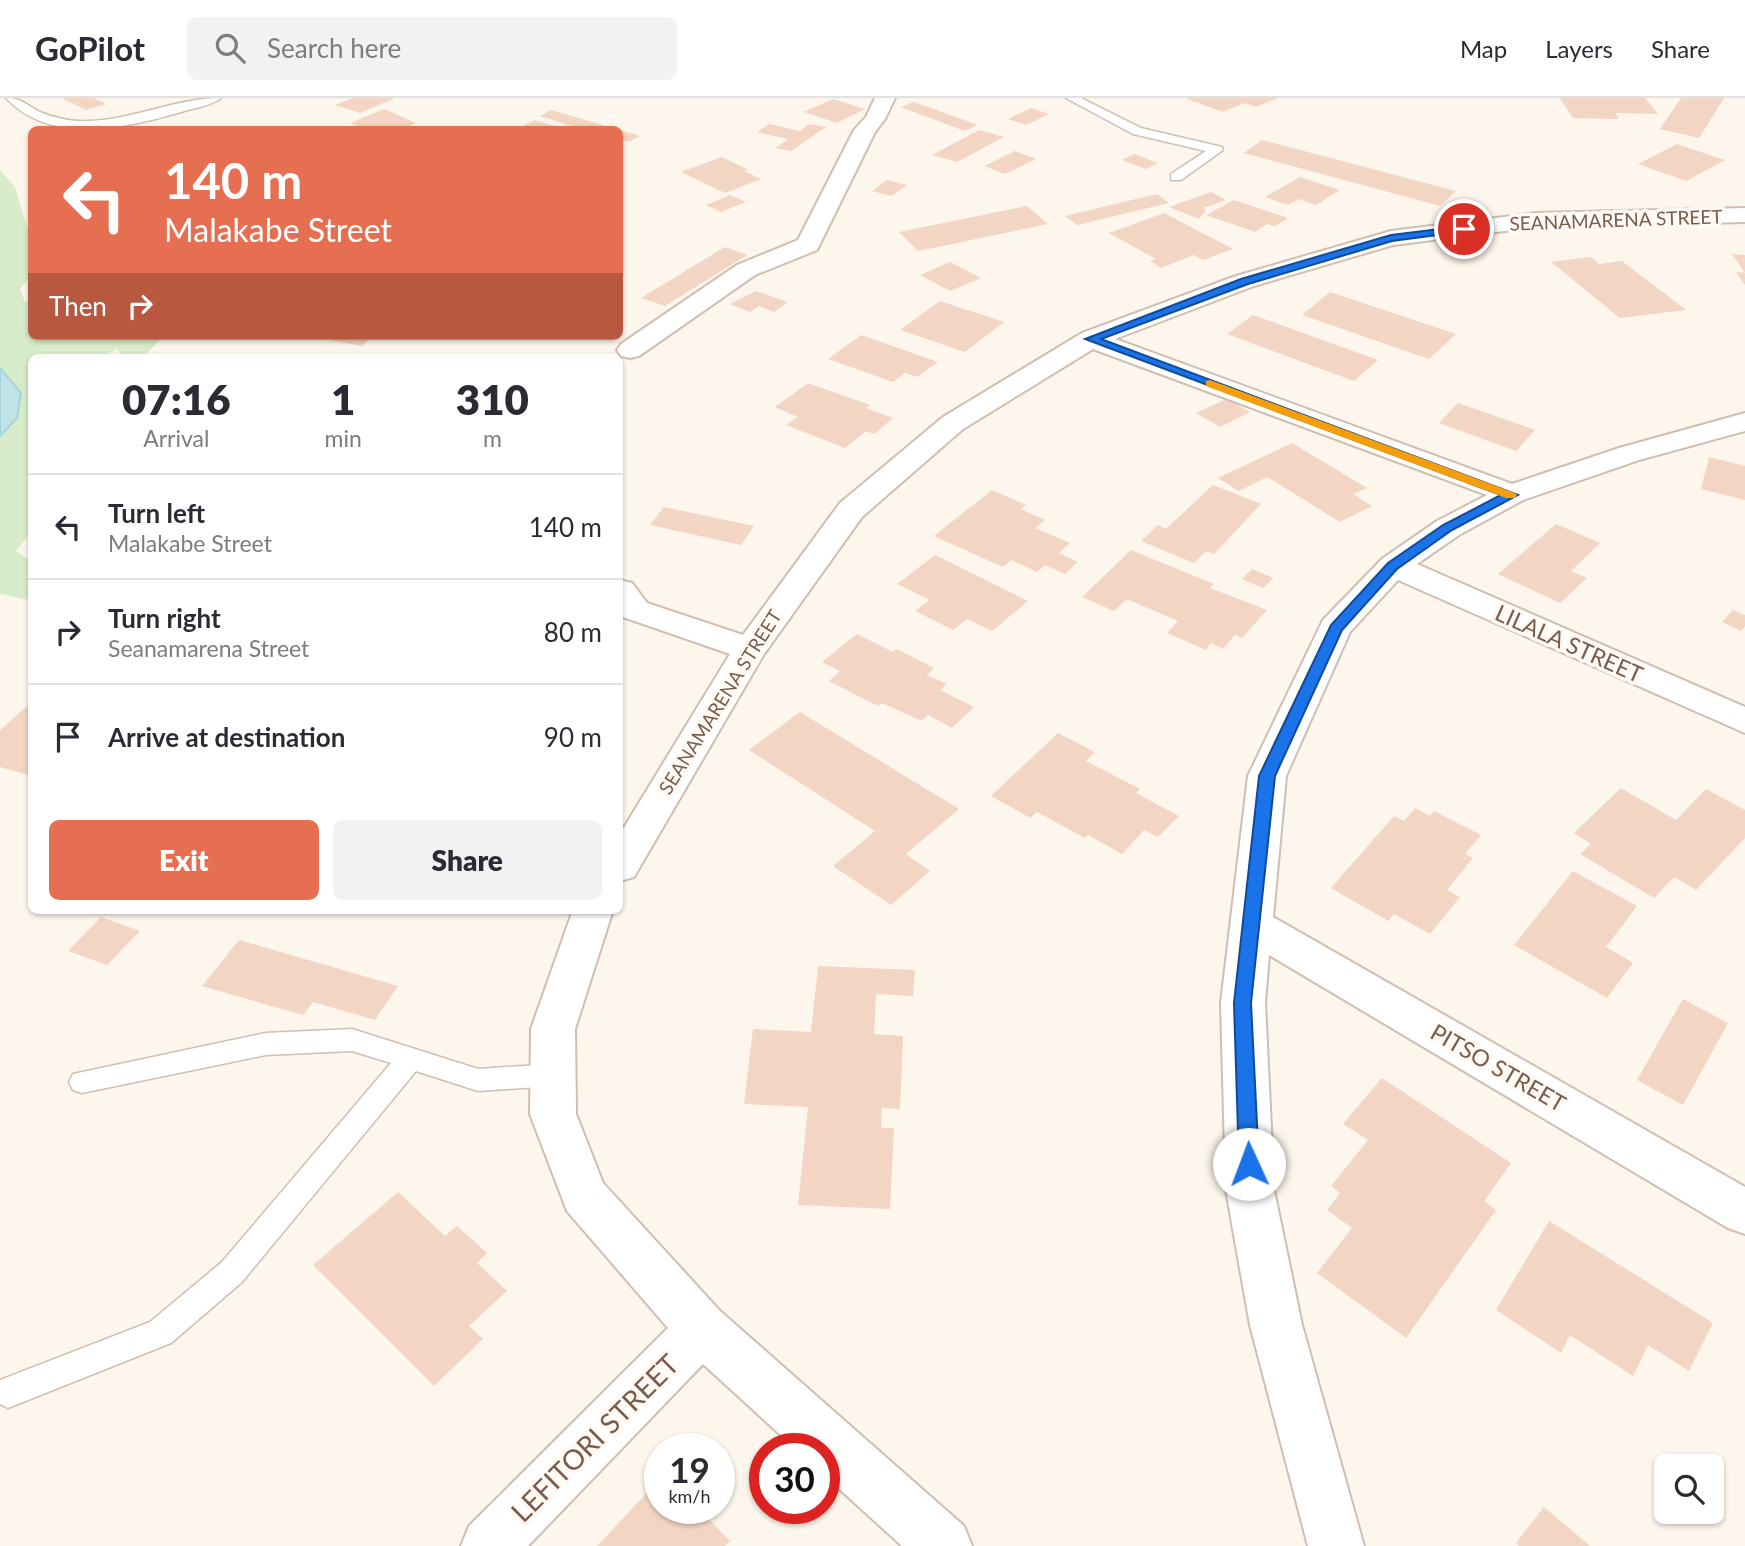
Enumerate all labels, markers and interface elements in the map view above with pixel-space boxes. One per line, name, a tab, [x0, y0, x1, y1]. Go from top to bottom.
search box	[187, 17, 677, 80]
text: GoPilot	[35, 28, 145, 68]
icon: search	[211, 29, 249, 67]
text: Search here	[267, 32, 401, 64]
text: Map	[1460, 34, 1507, 63]
text: Layers	[1545, 34, 1613, 63]
text: Share	[1651, 34, 1710, 63]
text: 140 m	[164, 151, 302, 209]
icon: left	[49, 154, 140, 245]
pin	[1434, 199, 1494, 259]
street label: SEANAMARENA STREET	[1509, 204, 1723, 235]
text: Malakabe Street	[164, 210, 392, 249]
icon: arrive	[1445, 210, 1483, 248]
icon: right	[121, 287, 159, 325]
text: Then	[49, 290, 107, 322]
text: 07:16	[122, 374, 231, 424]
text: 1	[331, 374, 355, 424]
text: 310	[456, 374, 529, 424]
text: Arrival	[143, 424, 209, 452]
text: min	[325, 424, 362, 452]
text: m	[483, 424, 502, 452]
text: Turn left	[108, 497, 205, 529]
icon: left	[49, 508, 87, 546]
text: 140 m	[529, 511, 602, 543]
text: Malakabe Street	[108, 529, 272, 557]
street label: LILALA STREET	[1491, 598, 1648, 688]
text: Turn right	[108, 602, 221, 634]
street label: SEANAMARENA STREET	[653, 605, 786, 798]
icon: right	[49, 613, 87, 651]
text: 80 m	[544, 616, 602, 648]
text: Seanamarena Street	[108, 634, 309, 662]
icon: arrive	[49, 718, 87, 756]
text: Arrive at destination	[108, 721, 345, 753]
text: 90 m	[544, 721, 602, 753]
button: Exit	[49, 820, 319, 900]
button: Share	[333, 820, 602, 900]
street label: PITSO STREET	[1426, 1017, 1571, 1117]
position arrow	[1212, 1127, 1286, 1201]
street label: LEFITORI STREET	[503, 1346, 685, 1528]
speed limit sign: 30	[749, 1433, 840, 1524]
text: 19	[669, 1448, 710, 1490]
map controls	[1654, 1454, 1724, 1524]
button: search	[1654, 1454, 1724, 1524]
text: km/h	[668, 1485, 711, 1507]

